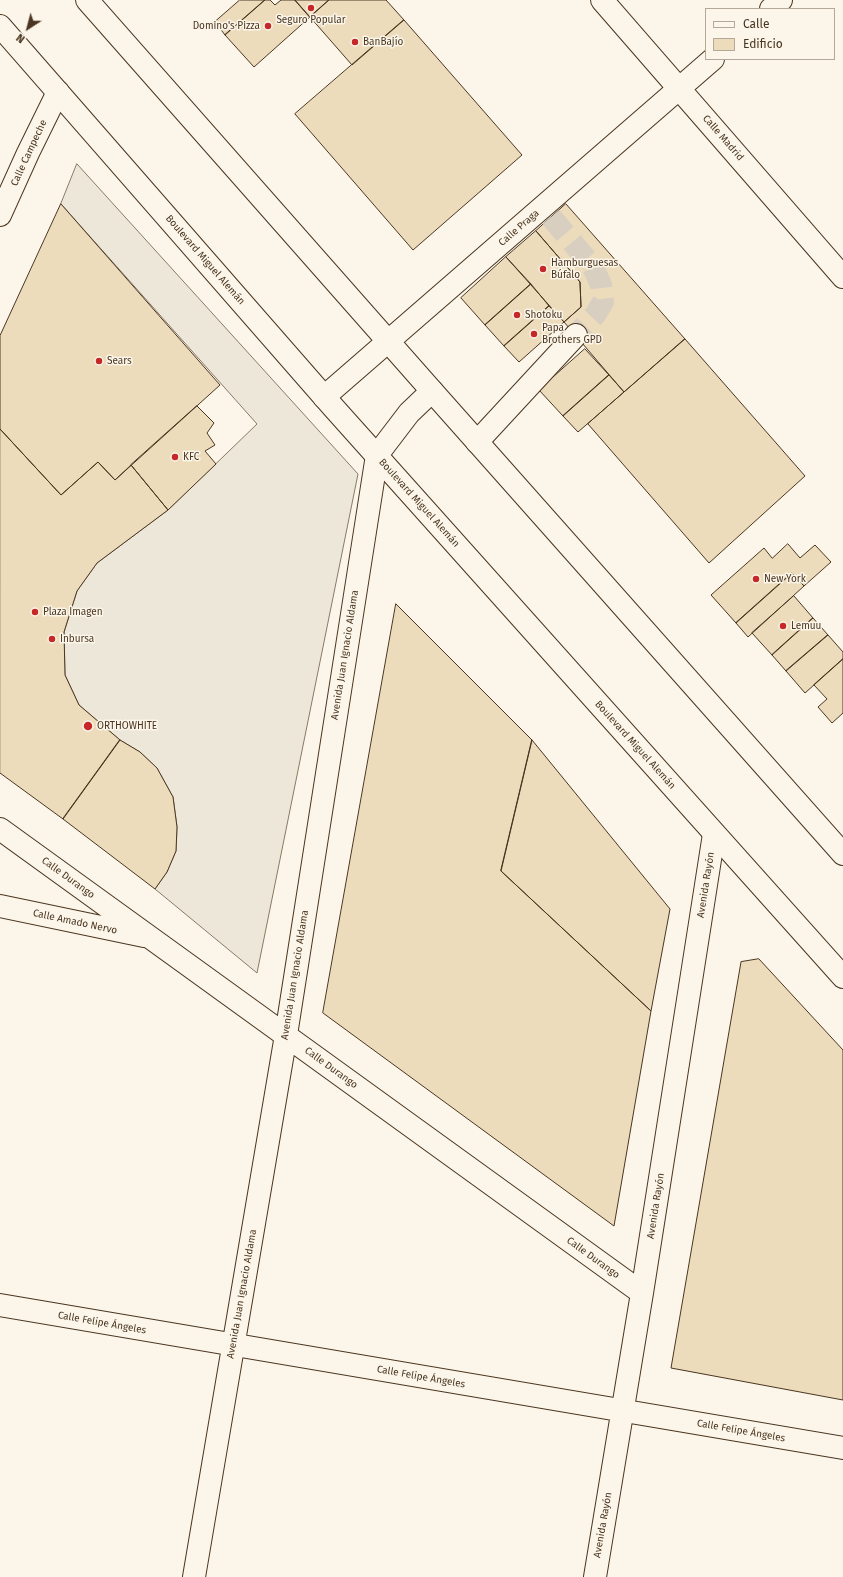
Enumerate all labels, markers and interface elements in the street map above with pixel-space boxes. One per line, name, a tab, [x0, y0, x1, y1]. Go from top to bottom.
marker: Seguro Popular	[306, 3, 316, 13]
north arrow	[8, 8, 48, 48]
legend	[705, 8, 835, 60]
place label: Seguro Popular	[276, 14, 346, 26]
text: Calle	[743, 17, 770, 31]
place label: Domino's Pizza	[193, 20, 260, 32]
marker: Domino's Pizza	[263, 21, 273, 31]
text: N	[14, 31, 27, 46]
place label: BanBajío	[363, 36, 403, 48]
marker: BanBajío	[350, 37, 360, 47]
text: Edificio	[743, 37, 783, 51]
street label: Calle Madrid	[700, 113, 746, 163]
street label: Calle Campeche	[8, 118, 50, 188]
street label: Calle Praga	[496, 207, 542, 249]
street label: Boulevard Miguel Alemán	[163, 213, 247, 307]
place label: Hamburguesas Búfalo	[551, 257, 618, 280]
marker: Hamburguesas Búfalo	[538, 264, 548, 274]
place label: Shotoku	[525, 309, 562, 321]
marker: Shotoku	[512, 310, 522, 320]
place label: Papa Brothers GPD	[542, 322, 602, 346]
marker: Papa Brothers GPD	[529, 329, 539, 339]
place label: Sears	[107, 355, 132, 367]
marker: Sears	[94, 356, 104, 366]
place label: KFC	[183, 451, 199, 463]
marker: KFC	[170, 452, 180, 462]
street label: Boulevard Miguel Alemán	[376, 456, 462, 550]
place label: New York	[764, 573, 806, 585]
marker: New York	[751, 574, 761, 584]
street label: Avenida Juan Ignacio Aldama	[329, 589, 361, 721]
place label: Plaza Imagen	[43, 606, 103, 618]
marker: Plaza Imagen	[30, 607, 40, 617]
place label: Lemuu	[791, 620, 821, 632]
marker: Lemuu	[778, 621, 788, 631]
place label: Inbursa	[60, 633, 94, 645]
marker: Inbursa	[47, 634, 57, 644]
street label: Boulevard Miguel Alemán	[592, 698, 678, 792]
marker: ORTHOWHITE	[82, 720, 94, 732]
place label: ORTHOWHITE	[97, 720, 157, 732]
street label: Avenida Rayón	[695, 851, 717, 919]
street label: Calle Durango	[39, 855, 97, 901]
street label: Calle Amado Nervo	[32, 907, 118, 937]
street label: Avenida Juan Ignacio Aldama	[279, 909, 311, 1041]
street label: Calle Durango	[302, 1045, 360, 1091]
street label: Avenida Rayón	[645, 1172, 667, 1240]
street label: Avenida Juan Ignacio Aldama	[225, 1228, 259, 1360]
street label: Calle Durango	[564, 1235, 622, 1281]
street label: Calle Felipe Ángeles	[57, 1309, 147, 1337]
street label: Calle Felipe Ángeles	[376, 1363, 466, 1391]
street label: Calle Felipe Ángeles	[696, 1417, 786, 1445]
street label: Avenida Rayón	[591, 1491, 615, 1559]

